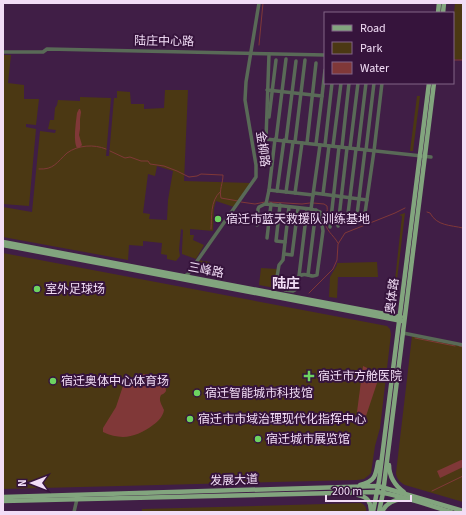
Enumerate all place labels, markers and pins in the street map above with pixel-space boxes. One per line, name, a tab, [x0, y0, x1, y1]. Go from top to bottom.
place label: 宿迁市蓝天救援队训练基地	[226, 211, 370, 228]
marker: 宿迁市蓝天救援队训练基地	[213, 214, 223, 224]
place label: 室外足球场	[45, 281, 105, 298]
marker: 室外足球场	[32, 284, 42, 294]
place label: 宿迁市方舱医院	[318, 368, 402, 385]
marker: 宿迁市方舱医院	[303, 370, 315, 382]
place label: 宿迁奥体中心体育场	[61, 373, 169, 390]
marker: 宿迁奥体中心体育场	[48, 376, 58, 386]
place label: 宿迁智能城市科技馆	[205, 385, 313, 402]
marker: 宿迁智能城市科技馆	[192, 388, 202, 398]
place label: 宿迁市市域治理现代化指挥中心	[198, 411, 366, 428]
marker: 宿迁市市域治理现代化指挥中心	[185, 414, 195, 424]
place label: 宿迁城市展览馆	[266, 431, 350, 448]
marker: 宿迁城市展览馆	[253, 434, 263, 444]

